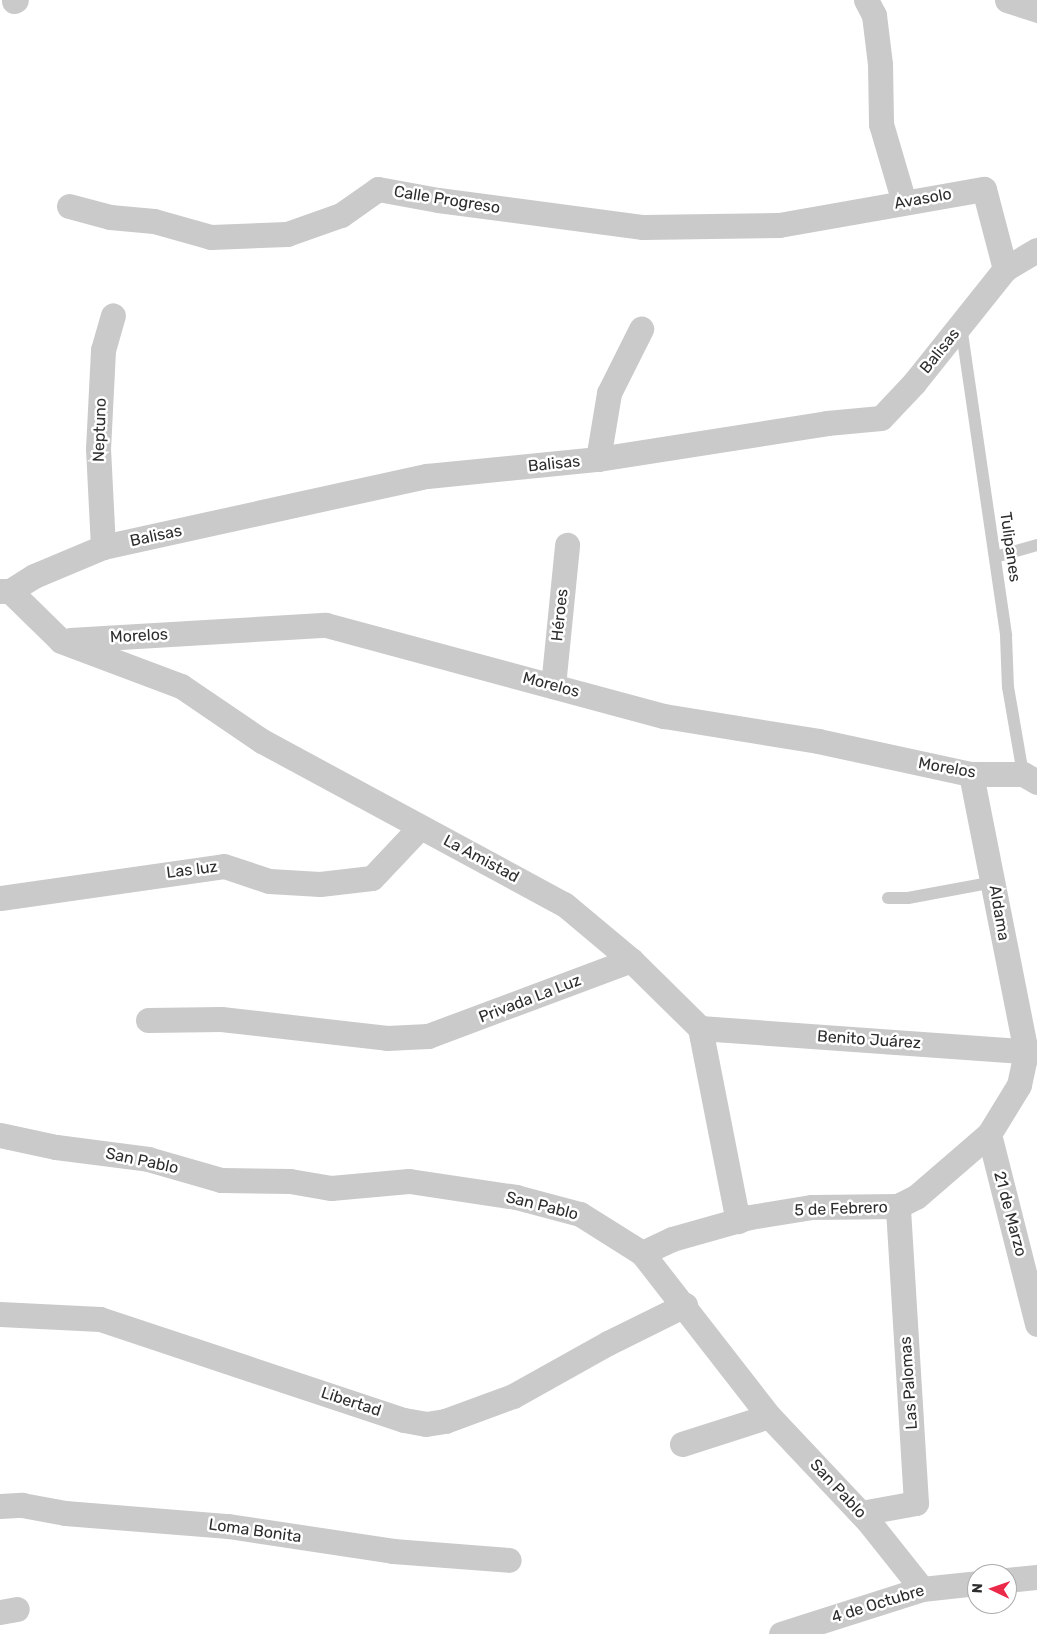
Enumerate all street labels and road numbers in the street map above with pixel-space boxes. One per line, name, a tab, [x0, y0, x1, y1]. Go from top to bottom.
street label: Calle Progreso	[393, 182, 501, 218]
street label: Avasolo	[893, 185, 953, 213]
street label: Balisas	[916, 325, 964, 377]
street label: Neptuno	[89, 398, 111, 462]
street label: Balisas	[527, 452, 581, 476]
street label: Tulipanes	[996, 511, 1024, 583]
street label: Balisas	[128, 521, 184, 551]
street label: Héroes	[548, 588, 572, 642]
street label: Morelos	[110, 625, 168, 647]
street label: Morelos	[521, 668, 581, 702]
street label: Morelos	[917, 754, 977, 782]
street label: La Amistad	[440, 831, 522, 887]
street label: Las luz	[165, 857, 219, 883]
street label: Aldama	[985, 884, 1013, 942]
street label: Privada La Luz	[476, 971, 584, 1027]
street label: Benito Juárez	[816, 1027, 922, 1053]
street label: San Pablo	[104, 1144, 180, 1178]
street label: 21 de Marzo	[989, 1169, 1031, 1259]
street label: San Pablo	[504, 1188, 580, 1224]
street label: 5 de Febrero	[794, 1198, 888, 1220]
street label: Las Palomas	[896, 1336, 922, 1430]
street label: Libertad	[319, 1383, 383, 1421]
street label: San Pablo	[806, 1455, 870, 1523]
street label: Loma Bonita	[207, 1515, 303, 1547]
street label: 4 de Octubre	[829, 1581, 927, 1627]

